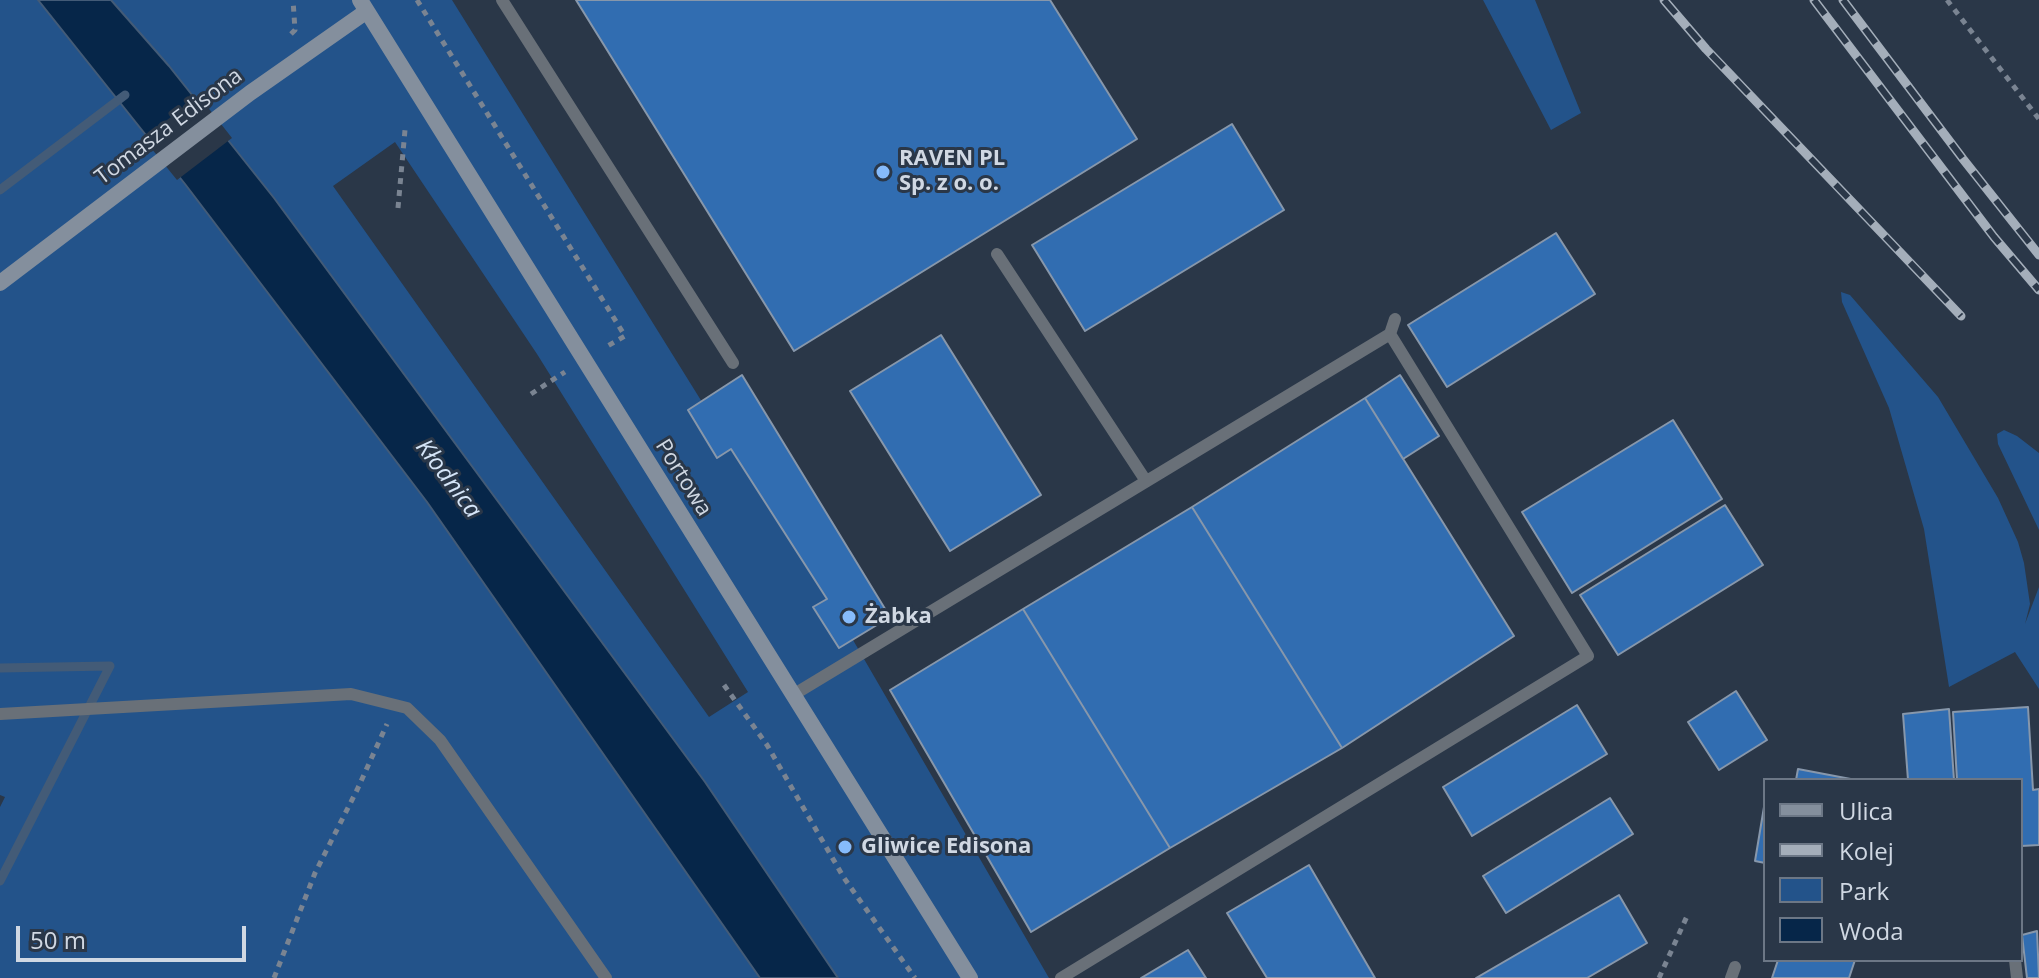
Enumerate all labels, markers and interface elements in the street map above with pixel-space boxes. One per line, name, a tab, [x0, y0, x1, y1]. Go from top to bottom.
street label: Tomasza Edisona	[90, 63, 248, 191]
place label: RAVEN PL Sp. z o. o.	[899, 146, 1005, 198]
marker: RAVEN PL Sp. z o. o.	[874, 163, 892, 181]
water label: Kłodnica	[409, 434, 487, 524]
street label: Portowa	[649, 435, 717, 521]
place label: Żabka	[865, 604, 932, 630]
marker: Żabka	[840, 608, 858, 626]
legend	[1763, 778, 2023, 962]
text: Ulica	[1839, 794, 1893, 827]
place label: Gliwice Edisona	[861, 834, 1031, 860]
text: Kolej	[1839, 834, 1894, 867]
marker: Gliwice Edisona	[836, 838, 854, 856]
text: Park	[1839, 874, 1889, 907]
scale bar	[20, 910, 250, 960]
text: Woda	[1839, 914, 1904, 947]
text: 50 m	[30, 923, 86, 956]

